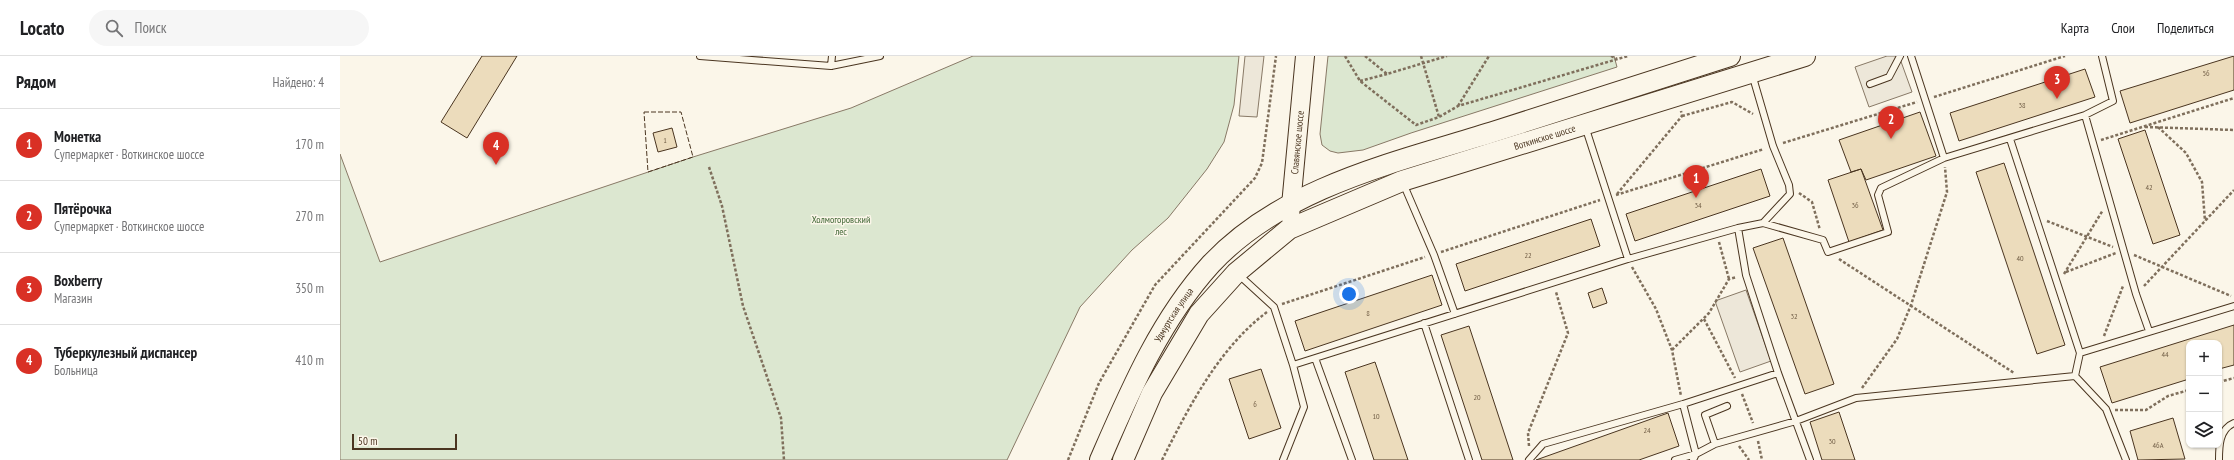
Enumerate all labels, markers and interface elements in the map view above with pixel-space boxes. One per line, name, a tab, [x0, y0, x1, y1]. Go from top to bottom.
search box	[89, 10, 369, 46]
text: Locato	[20, 16, 65, 40]
icon: search	[103, 17, 125, 39]
text: Поиск	[135, 18, 167, 37]
text: Карта	[2061, 19, 2089, 37]
text: Слои	[2111, 19, 2135, 37]
text: Поделиться	[2157, 19, 2214, 37]
pin: 3	[2044, 66, 2070, 99]
house number: 56	[2202, 68, 2210, 78]
text: Рядом	[16, 71, 56, 93]
text: Найдено: 4	[273, 74, 324, 91]
house number: 38	[2018, 100, 2026, 110]
pin: 2	[1878, 106, 1904, 139]
street label: Славянское шоссе	[1287, 110, 1306, 175]
street label: Воткинское шоссе	[1512, 121, 1577, 152]
text: Монетка	[54, 127, 101, 146]
pin: 4	[483, 132, 509, 165]
house number: 1	[663, 135, 667, 145]
text: 1	[26, 136, 32, 153]
text: 170 m	[295, 136, 324, 153]
text: Супермаркет · Воткинское шоссе	[54, 146, 204, 163]
pin: 1	[1683, 165, 1709, 198]
house number: 42	[2145, 182, 2153, 192]
text: Пятёрочка	[54, 199, 112, 218]
house number: 34	[1694, 200, 1702, 210]
house number: 36	[1851, 200, 1859, 210]
text: 2	[26, 208, 32, 225]
text: 270 m	[295, 208, 324, 225]
park label: Холмогоровский лес	[812, 213, 870, 238]
text: Супермаркет · Воткинское шоссе	[54, 218, 204, 235]
house number: 22	[1524, 250, 1532, 260]
house number: 40	[2016, 253, 2024, 263]
text: Boxberry	[54, 271, 102, 290]
text: 3	[26, 280, 32, 297]
text: 350 m	[295, 280, 324, 297]
your location	[1339, 284, 1359, 304]
street label: Удмуртская улица	[1151, 285, 1196, 344]
text: Магазин	[54, 290, 92, 307]
house number: 8	[1366, 308, 1370, 318]
house number: 32	[1790, 311, 1798, 321]
map controls	[2186, 340, 2222, 448]
button: +	[2186, 340, 2222, 376]
text: Туберкулезный диспансер	[54, 343, 197, 362]
house number: 44	[2161, 349, 2169, 359]
text: 4	[26, 352, 32, 369]
text: 410 m	[295, 352, 324, 369]
text: Больница	[54, 362, 98, 379]
button: −	[2186, 376, 2222, 412]
house number: 20	[1473, 392, 1481, 402]
house number: 6	[1253, 399, 1257, 409]
house number: 10	[1372, 411, 1380, 421]
button: layers	[2186, 412, 2222, 448]
house number: 24	[1643, 425, 1651, 435]
scale bar	[352, 432, 457, 451]
text: 50 m	[358, 434, 377, 448]
house number: 30	[1828, 436, 1836, 446]
house number: 46А	[2153, 440, 2164, 450]

